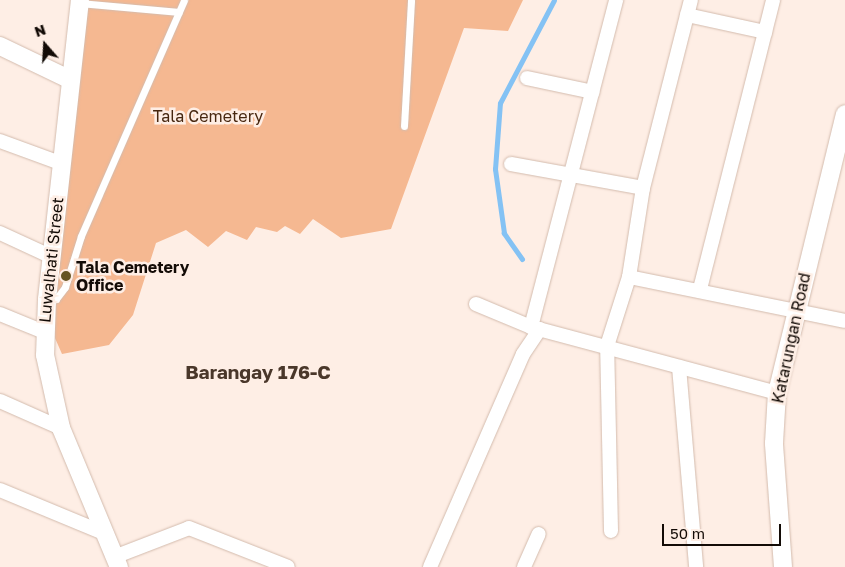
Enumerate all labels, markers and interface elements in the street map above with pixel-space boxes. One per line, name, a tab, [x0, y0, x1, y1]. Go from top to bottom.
north arrow	[20, 20, 70, 70]
text: N	[32, 21, 48, 40]
park label: Tala Cemetery	[153, 106, 263, 126]
street label: Luwalhati Street	[35, 196, 67, 324]
place label: Tala Cemetery Office	[76, 257, 189, 295]
marker: Tala Cemetery Office	[60, 270, 72, 282]
street label: Katarungan Road	[768, 271, 814, 405]
district label: Barangay 176-C	[185, 361, 331, 383]
scale bar	[665, 514, 784, 546]
text: 50 m	[670, 524, 705, 542]

